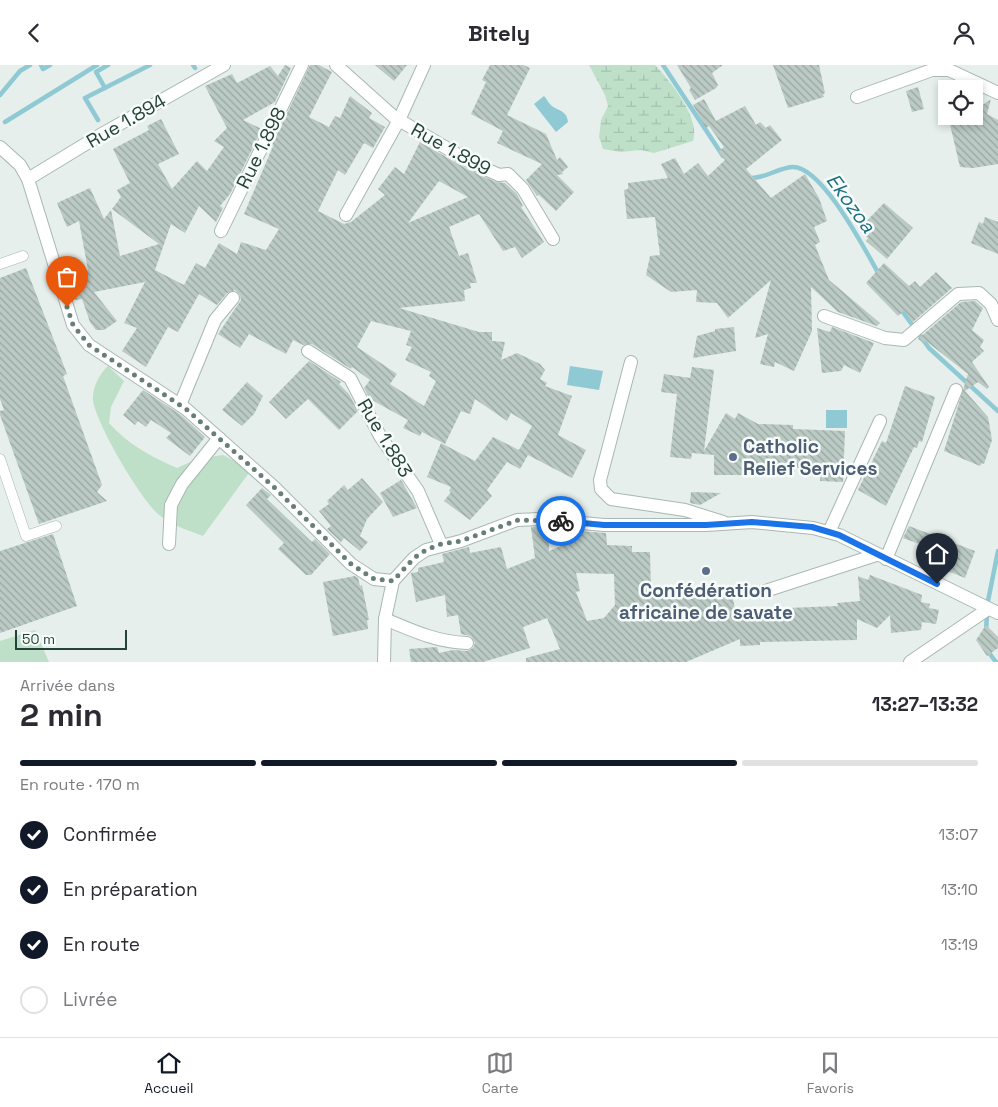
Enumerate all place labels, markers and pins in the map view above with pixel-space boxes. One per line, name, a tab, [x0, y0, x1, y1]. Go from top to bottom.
pin	[46, 256, 88, 307]
place label: Catholic Relief Services	[743, 434, 877, 481]
marker: Catholic Relief Services	[727, 451, 739, 463]
pin	[916, 533, 958, 584]
marker: Confédération africaine de savate	[700, 565, 712, 577]
place label: Confédération africaine de savate	[619, 578, 793, 625]

